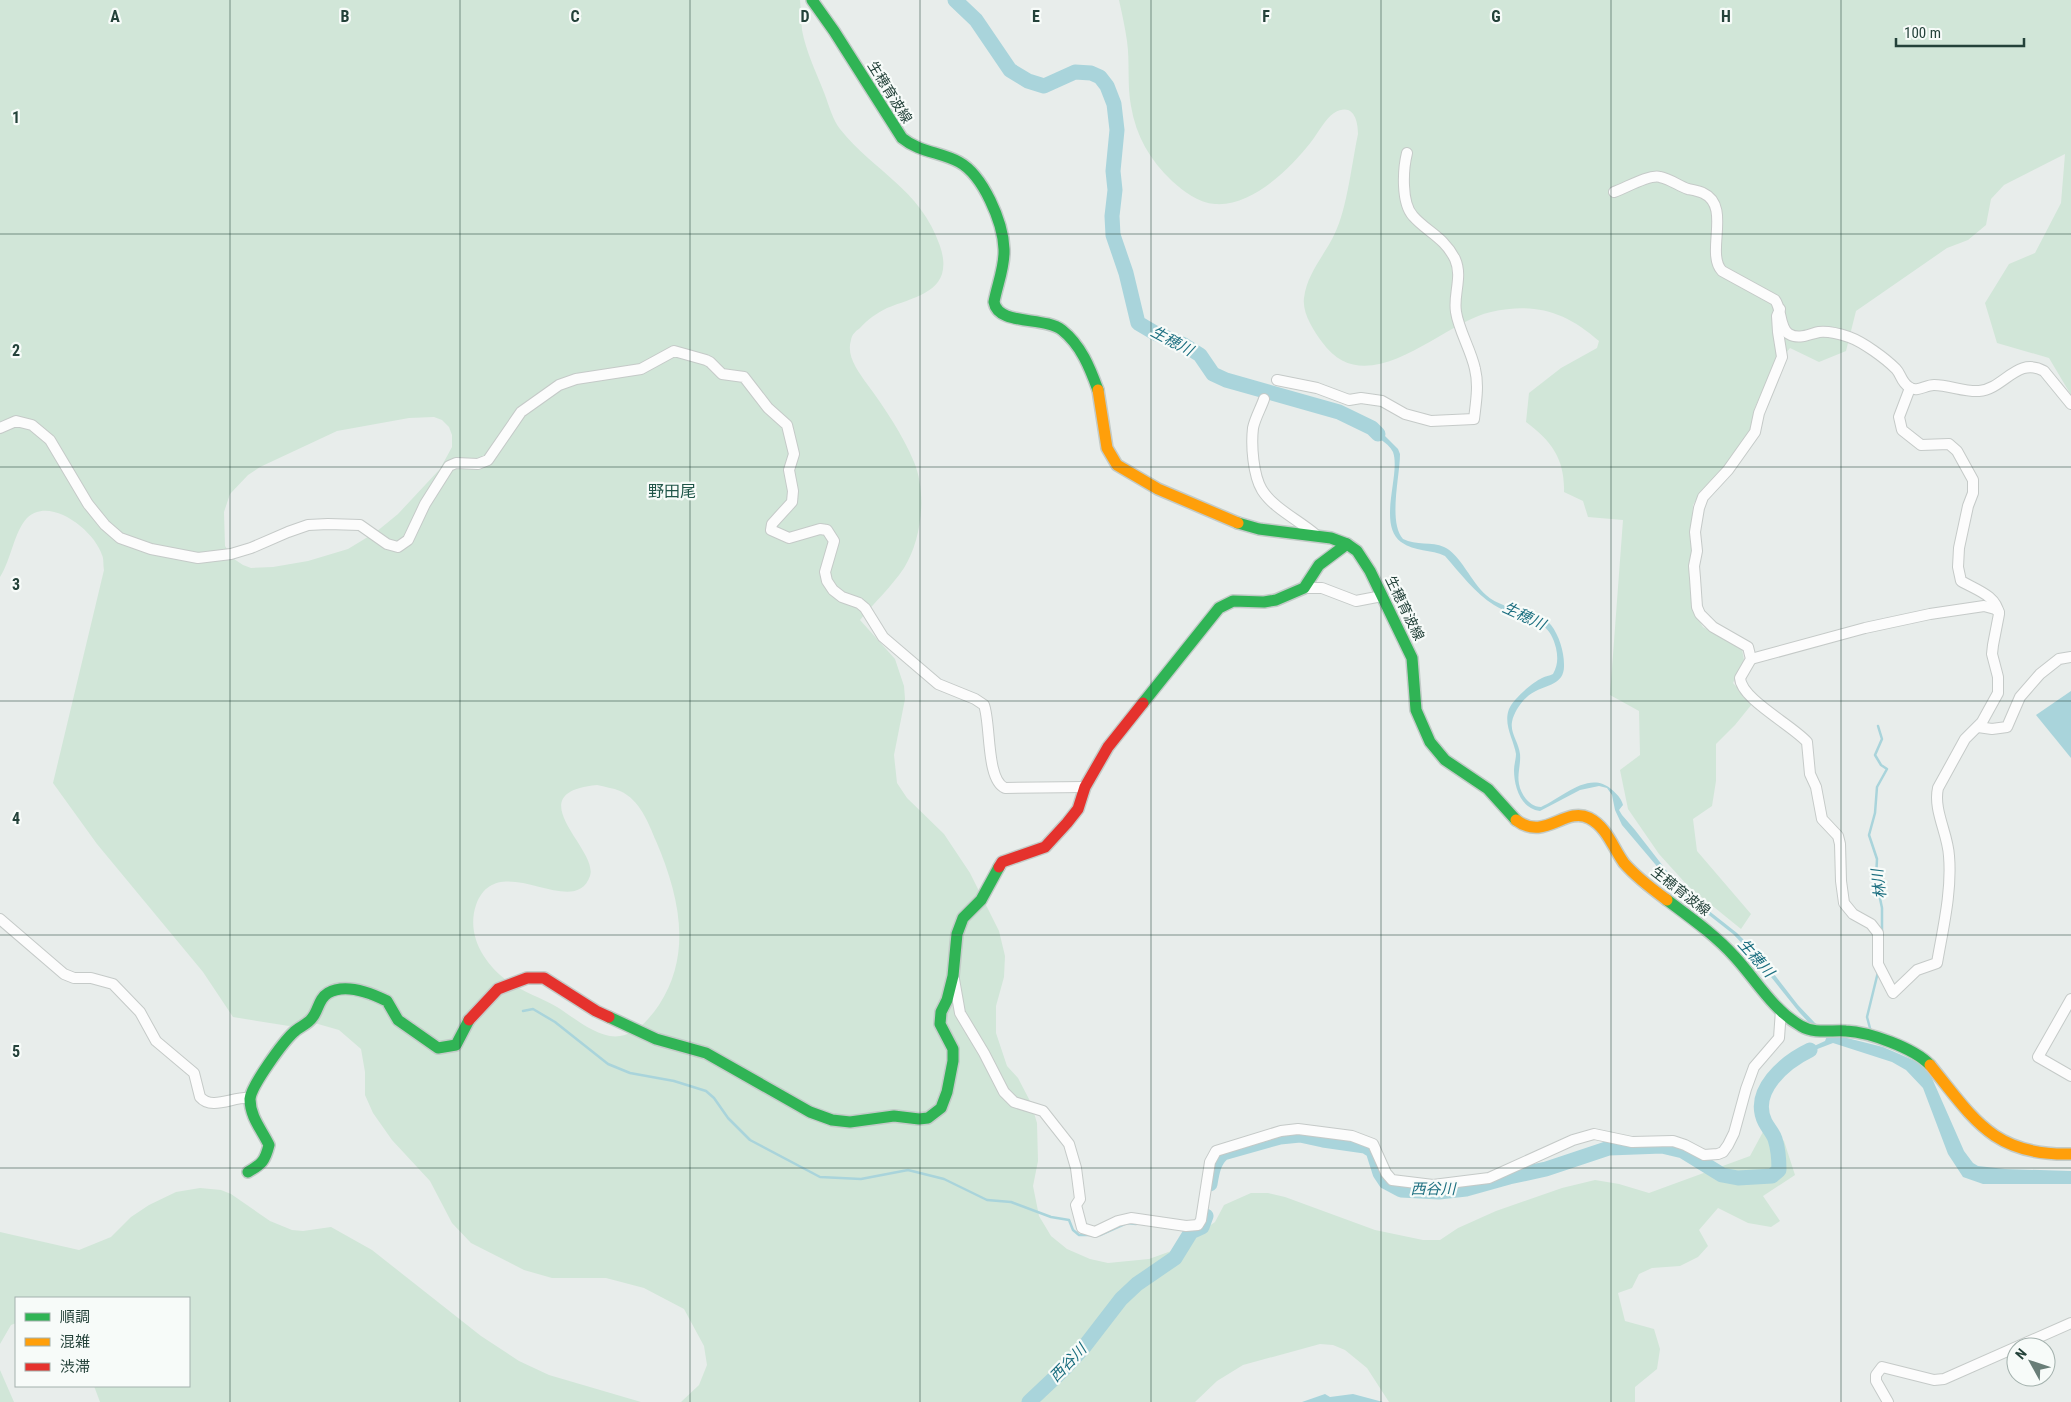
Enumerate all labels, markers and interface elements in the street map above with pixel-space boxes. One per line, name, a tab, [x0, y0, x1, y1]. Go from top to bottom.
text: A	[110, 7, 120, 26]
text: B	[341, 7, 350, 26]
text: C	[570, 7, 580, 26]
text: D	[800, 7, 810, 26]
text: E	[1032, 7, 1040, 26]
text: F	[1262, 7, 1270, 26]
text: G	[1491, 7, 1501, 26]
text: H	[1721, 7, 1731, 26]
scale bar	[1896, 15, 2024, 47]
text: 100 m	[1904, 24, 1941, 42]
street label: 生穂育波線	[865, 58, 915, 126]
text: 1	[12, 108, 20, 127]
water label: 生穂川	[1148, 322, 1198, 360]
text: 2	[12, 341, 20, 360]
district label: 野田尾	[648, 482, 696, 501]
street label: 生穂育波線	[1382, 573, 1428, 643]
text: 3	[12, 575, 20, 594]
water label: 生穂川	[1500, 598, 1550, 635]
text: 4	[12, 809, 20, 828]
street label: 生穂育波線	[1648, 863, 1714, 919]
water label: 林川	[1868, 866, 1890, 900]
water label: 生穂川	[1734, 935, 1779, 982]
text: 5	[12, 1042, 20, 1061]
water label: 西谷川	[1410, 1180, 1457, 1198]
legend	[15, 1297, 190, 1387]
text: 順調	[60, 1308, 90, 1326]
text: 混雑	[60, 1333, 90, 1351]
north arrow	[2006, 1337, 2056, 1387]
water label: 西谷川	[1046, 1339, 1091, 1385]
text: N	[2012, 1345, 2030, 1362]
text: 渋滞	[60, 1358, 90, 1376]

